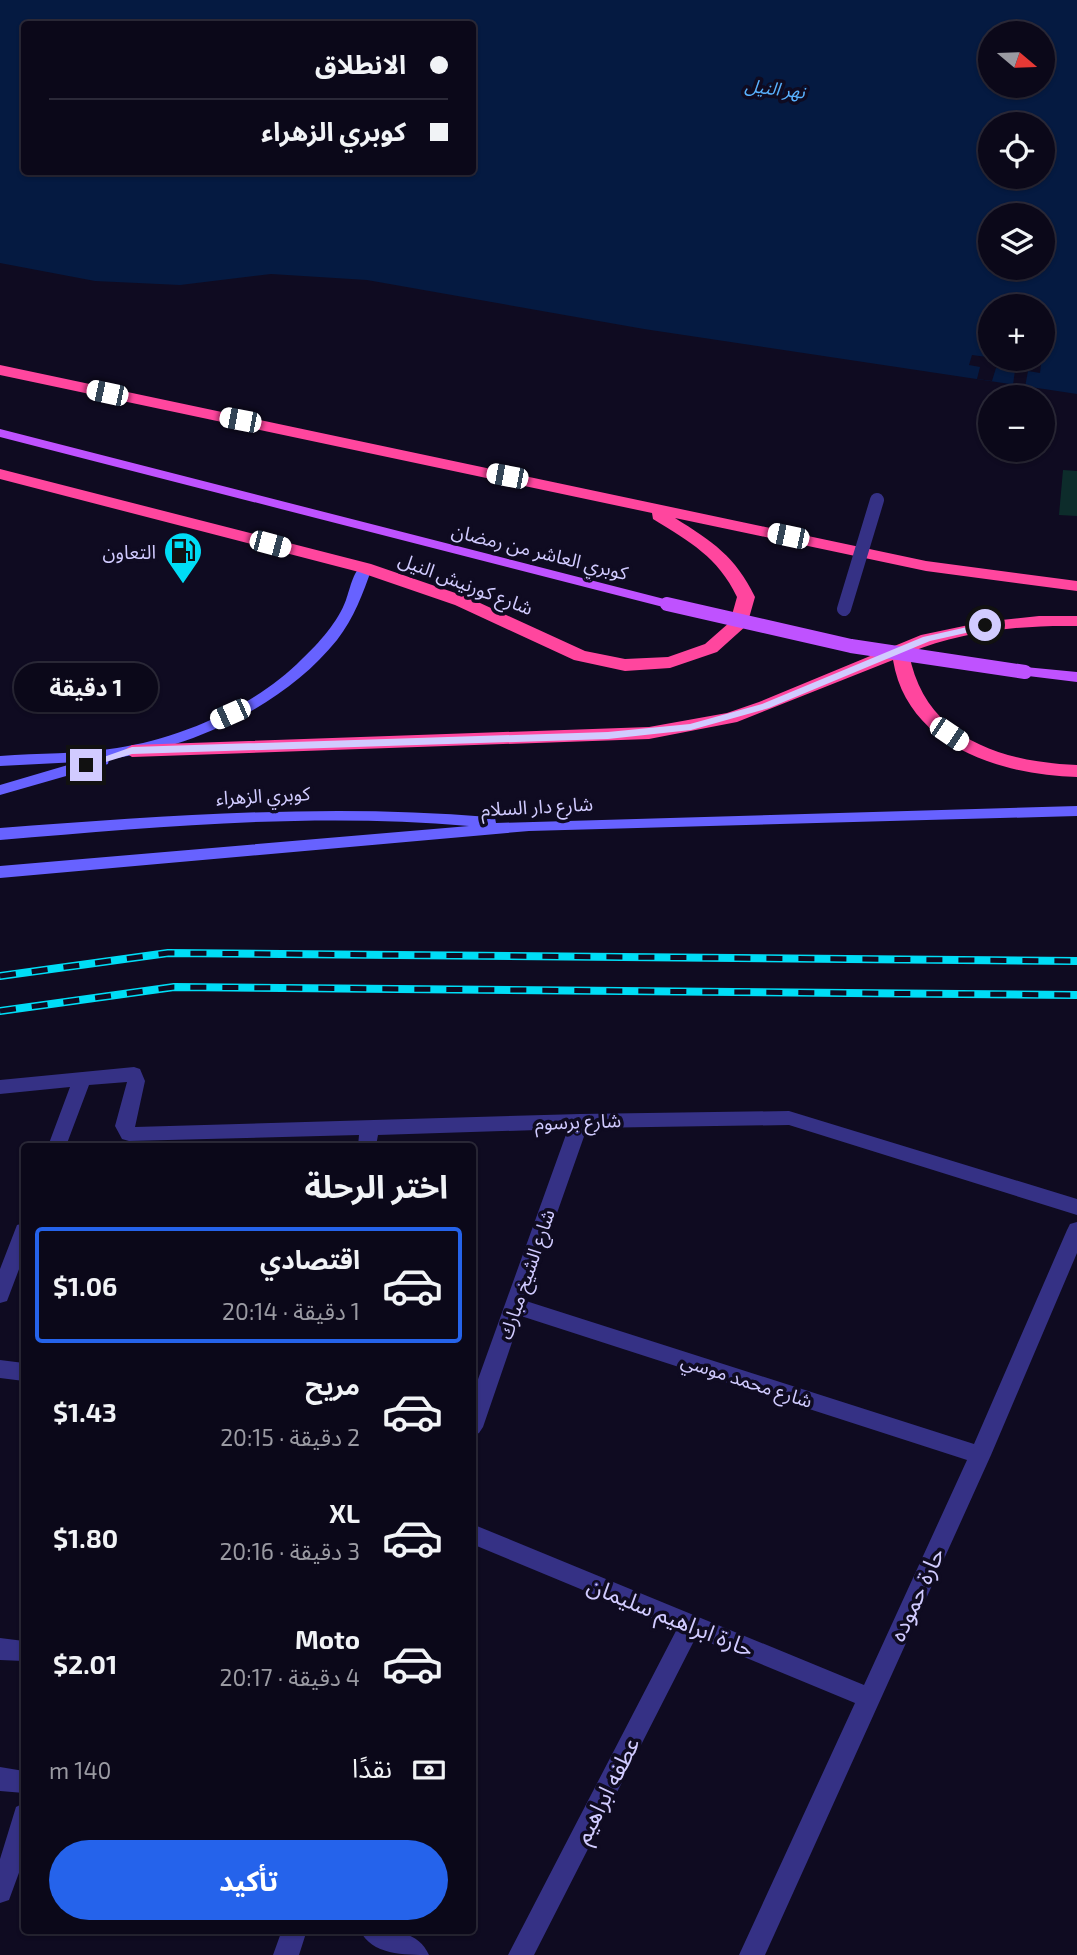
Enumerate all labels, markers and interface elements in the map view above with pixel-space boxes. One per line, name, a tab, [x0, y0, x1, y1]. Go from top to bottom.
north arrow	[978, 21, 1055, 98]
map controls	[978, 21, 1055, 462]
text: الانطلاق	[315, 48, 406, 79]
water label: نهر النيل	[744, 73, 808, 104]
button: locate	[978, 112, 1055, 189]
text: كوبري الزهراء	[261, 115, 406, 146]
button: layers	[978, 203, 1055, 280]
button: +	[978, 294, 1055, 371]
car	[85, 378, 130, 408]
button: −	[978, 385, 1055, 462]
car	[218, 406, 263, 434]
car	[485, 462, 530, 490]
street label: كوبري العاشر من رمضان	[449, 518, 631, 589]
car	[766, 521, 811, 551]
car	[247, 528, 294, 560]
fuel station icon: التعاون	[162, 530, 204, 585]
place label: التعاون	[103, 540, 156, 564]
street label: شارع كورنيش النيل	[395, 547, 536, 622]
route start	[969, 609, 1001, 641]
callout: 1 دقيقة	[14, 664, 158, 712]
text: 1 دقيقة	[50, 673, 122, 701]
car	[207, 696, 254, 732]
car	[926, 714, 973, 754]
route end	[70, 749, 102, 781]
street label: كوبري الزهراء	[215, 781, 312, 813]
street label: شارع دار السلام	[480, 792, 594, 824]
street label: شارع برسوم	[534, 1108, 622, 1138]
text: اختر الرحلة	[304, 1166, 448, 1204]
street label: شارع الشيخ مبارك	[493, 1206, 563, 1343]
text: اقتصادي	[260, 1243, 360, 1274]
icon: car	[381, 1254, 444, 1317]
text: $1.06	[53, 1270, 117, 1301]
text: 1 دقيقة · 20:14	[222, 1297, 360, 1325]
street label: شارع محمد موسي	[677, 1348, 815, 1416]
text: مريح	[305, 1369, 360, 1400]
icon: car	[381, 1380, 444, 1443]
text: $1.43	[53, 1396, 117, 1427]
text: 2 دقيقة · 20:15	[220, 1423, 360, 1451]
text: XL	[329, 1497, 360, 1528]
icon: car	[381, 1506, 444, 1569]
text: $1.80	[53, 1522, 118, 1553]
text: 3 دقيقة · 20:16	[219, 1537, 360, 1565]
street label: حارة حموده	[882, 1543, 951, 1646]
street label: حارة ابراهيم سليمان	[582, 1570, 758, 1666]
text: Moto	[295, 1623, 360, 1654]
icon: car	[381, 1632, 444, 1695]
text: $2.01	[53, 1648, 117, 1679]
text: 4 دقيقة · 20:17	[219, 1663, 360, 1691]
street label: عطفه ابراهيم	[567, 1732, 648, 1850]
icon: cash	[410, 1751, 448, 1789]
text: نقدًا	[352, 1752, 392, 1783]
text: 140 m	[49, 1756, 111, 1784]
button: تأكيد	[49, 1840, 448, 1920]

